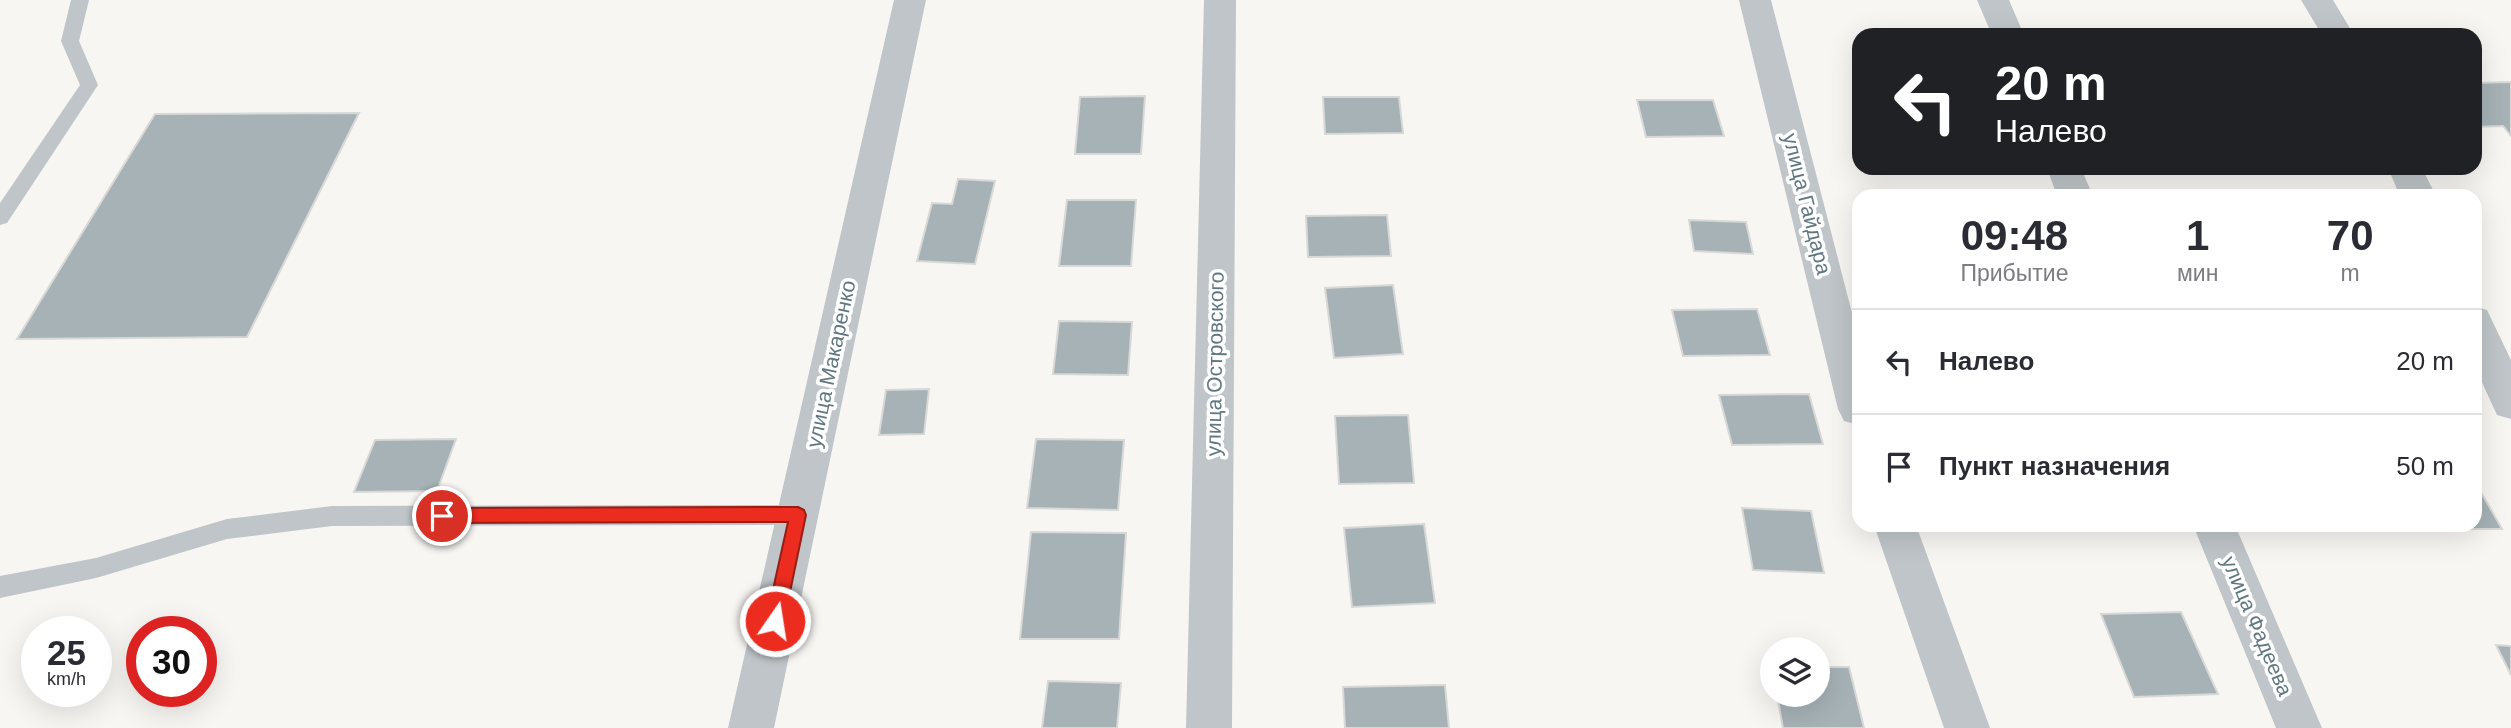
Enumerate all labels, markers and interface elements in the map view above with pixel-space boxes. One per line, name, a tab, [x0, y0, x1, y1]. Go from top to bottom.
icon: left	[1880, 56, 1971, 147]
text: 20 m	[1995, 56, 2107, 110]
text: Налево	[1995, 113, 2107, 149]
street label: улица Гайдара	[1779, 131, 1836, 277]
text: 09:48	[1961, 212, 2068, 259]
text: 1	[2186, 212, 2209, 259]
text: 70	[2327, 212, 2374, 259]
text: Прибытие	[1960, 260, 2069, 286]
text: мин	[2177, 260, 2218, 286]
text: m	[2341, 260, 2360, 286]
street label: улица Островского	[1201, 271, 1228, 457]
street label: улица Макаренко	[802, 278, 859, 450]
icon: left	[1880, 343, 1918, 381]
text: Налево	[1939, 346, 2034, 376]
text: 20 m	[2396, 346, 2454, 376]
icon: arrive	[1880, 448, 1918, 486]
text: Пункт назначения	[1939, 451, 2170, 481]
text: 50 m	[2396, 451, 2454, 481]
pin	[412, 486, 472, 546]
icon: arrive	[423, 497, 461, 535]
street label: улица Фадеева	[2218, 553, 2297, 699]
position arrow	[738, 584, 812, 658]
speed limit sign: 30	[126, 616, 217, 707]
text: 25	[47, 633, 86, 672]
map controls	[1760, 637, 1830, 707]
button: layers	[1760, 637, 1830, 707]
text: km/h	[47, 669, 86, 689]

